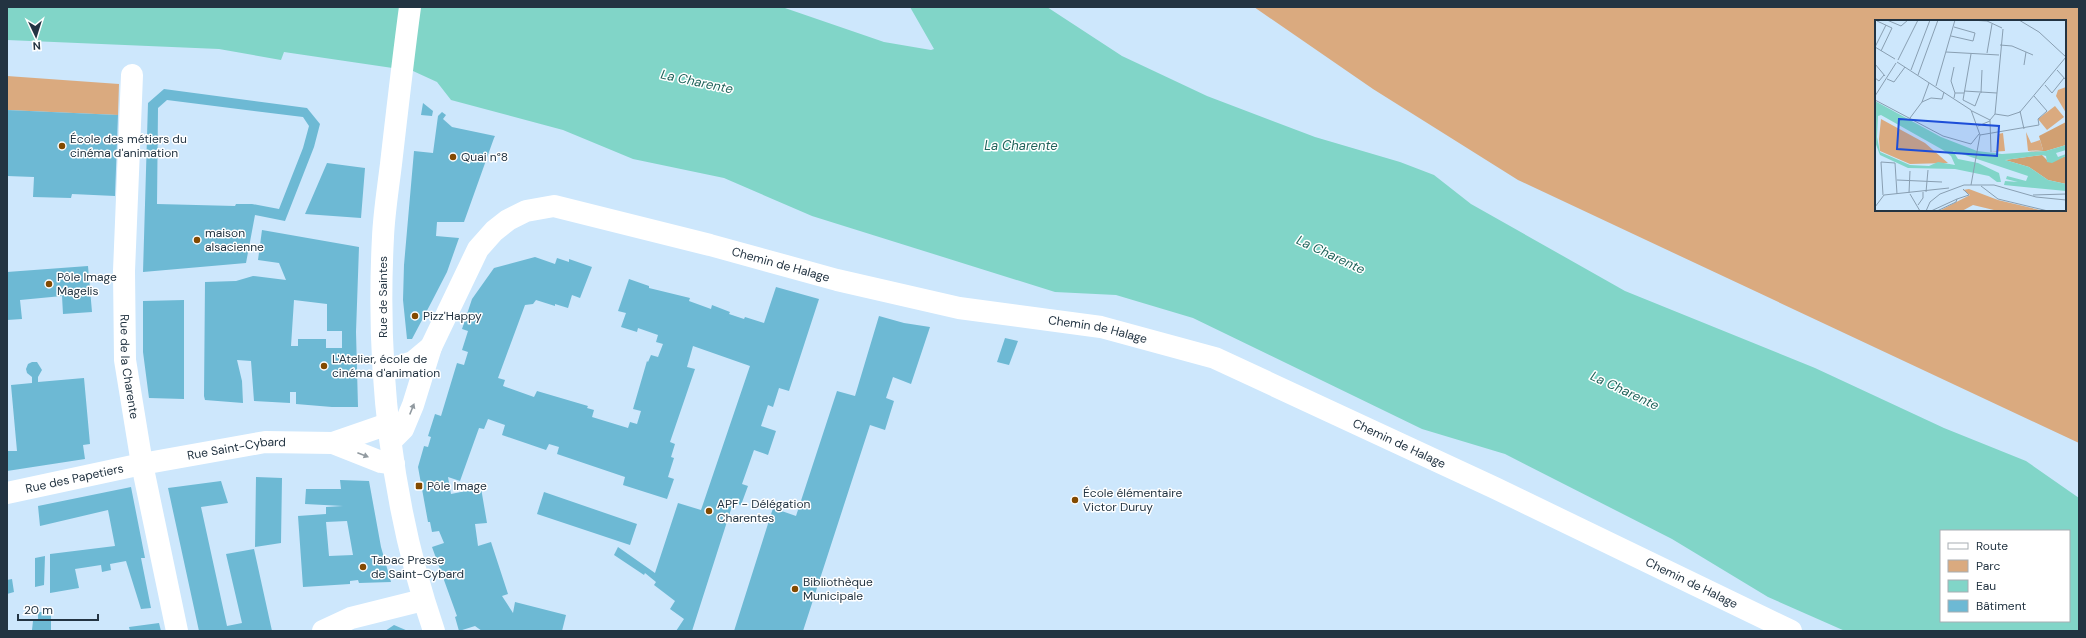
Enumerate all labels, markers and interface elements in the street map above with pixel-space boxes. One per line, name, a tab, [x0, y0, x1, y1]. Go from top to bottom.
north arrow	[16, 16, 56, 56]
inset map	[1875, 20, 2066, 211]
text: N	[32, 39, 41, 53]
water label: La Charente	[659, 66, 735, 97]
place label: École des métiers du cinéma d'animation	[70, 131, 187, 161]
water label: La Charente	[984, 137, 1058, 154]
marker: École des métiers du cinéma d'animation	[57, 141, 67, 151]
place label: Quai n°8	[461, 149, 508, 165]
marker: Quai n°8	[448, 152, 458, 162]
place label: maison alsacienne	[205, 225, 264, 255]
water label: La Charente	[1294, 231, 1368, 278]
marker: maison alsacienne	[192, 235, 202, 245]
street label: Chemin de Halage	[730, 243, 832, 286]
street label: Rue de Saintes	[375, 256, 391, 338]
place label: Pôle Image Magelis	[57, 269, 117, 299]
marker: Pôle Image Magelis	[44, 279, 54, 289]
place label: Pizz'Happy	[423, 308, 482, 324]
marker: Pizz'Happy	[410, 311, 420, 321]
street label: Chemin de Halage	[1047, 312, 1149, 347]
street label: Rue de la Charente	[116, 314, 143, 420]
place label: L'Atelier, école de cinéma d'animation	[332, 351, 440, 381]
marker: L'Atelier, école de cinéma d'animation	[319, 361, 329, 371]
water label: La Charente	[1588, 367, 1662, 414]
one-way arrow	[409, 402, 415, 414]
street label: Chemin de Halage	[1350, 415, 1448, 472]
street label: Rue Saint-Cybard	[186, 434, 286, 464]
one-way arrow	[358, 452, 370, 458]
street label: Rue des Papetiers	[24, 460, 125, 497]
place label: Pôle Image	[427, 478, 487, 494]
marker: Pôle Image	[414, 481, 424, 491]
place label: École élémentaire Victor Duruy	[1083, 485, 1182, 515]
marker: École élémentaire Victor Duruy	[1070, 495, 1080, 505]
place label: APF - Délégation Charentes	[717, 496, 811, 526]
marker: APF - Délégation Charentes	[704, 506, 714, 516]
legend	[1940, 530, 2070, 622]
text: Route	[1976, 538, 2008, 554]
place label: Tabac Presse de Saint-Cybard	[371, 552, 464, 582]
street label: Chemin de Halage	[1643, 554, 1741, 612]
text: Parc	[1976, 558, 2000, 574]
marker: Tabac Presse de Saint-Cybard	[358, 562, 368, 572]
place label: Bibliothèque Municipale	[803, 574, 873, 604]
text: Eau	[1976, 578, 1996, 594]
marker: Bibliothèque Municipale	[790, 584, 800, 594]
scale bar	[18, 596, 98, 622]
text: Bâtiment	[1976, 598, 2027, 614]
text: 20 m	[24, 602, 53, 618]

